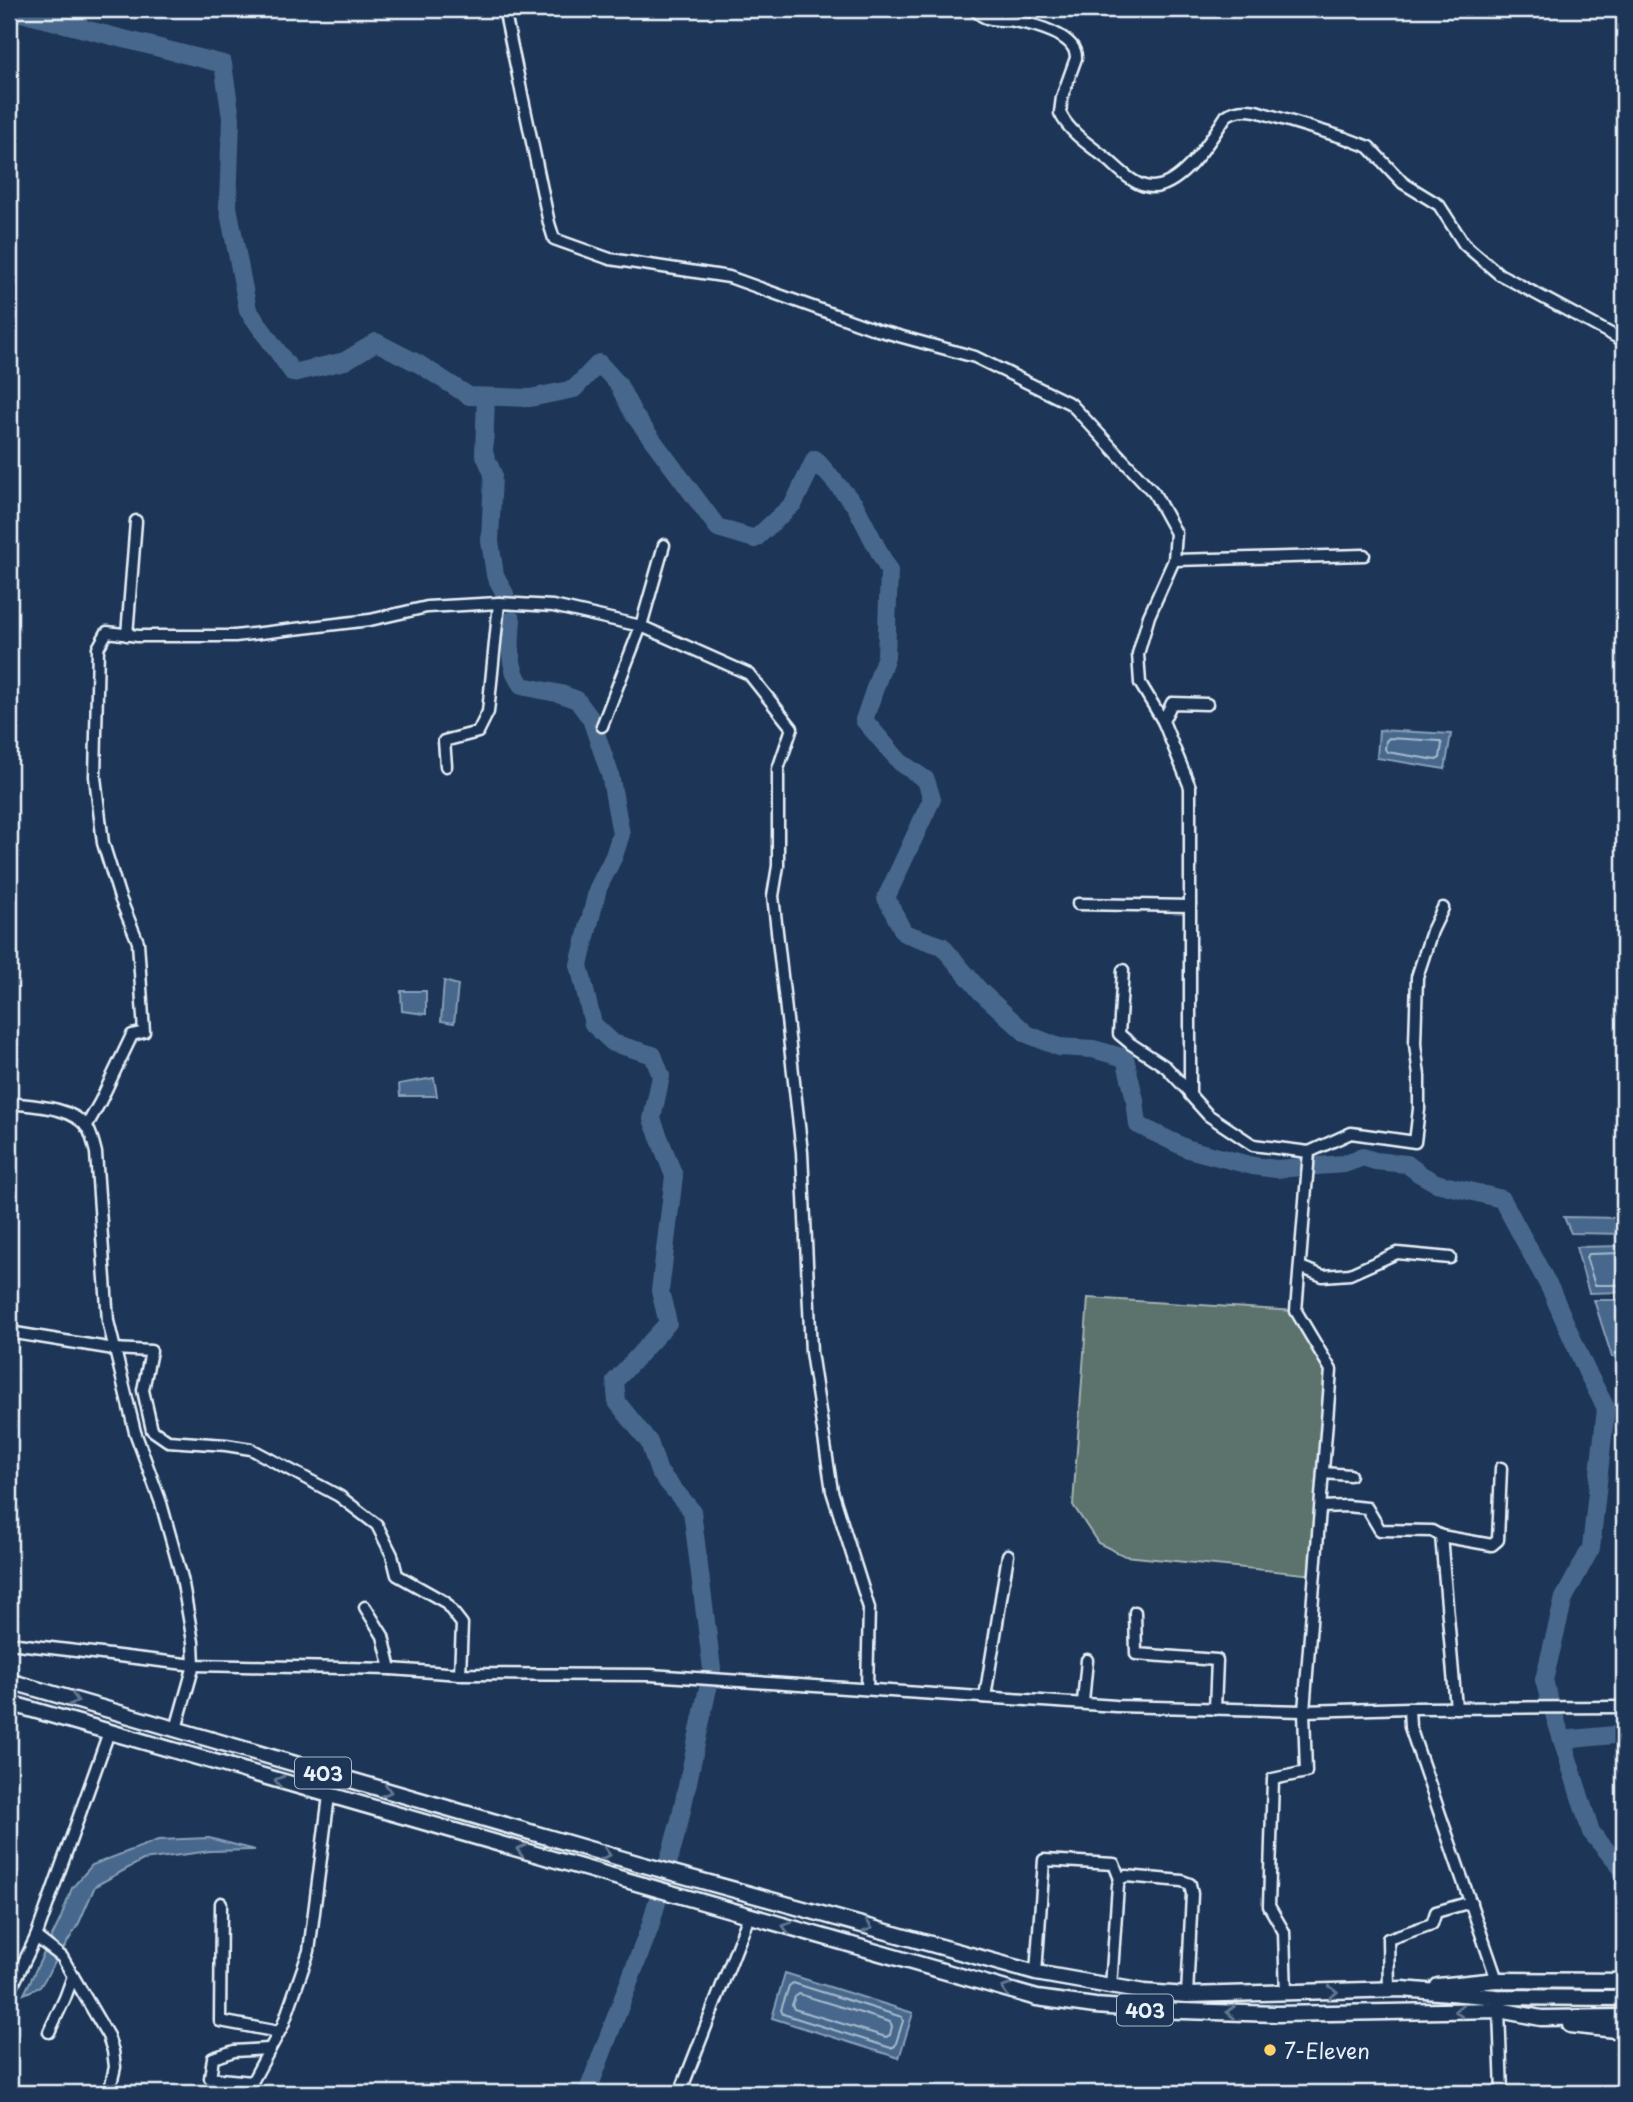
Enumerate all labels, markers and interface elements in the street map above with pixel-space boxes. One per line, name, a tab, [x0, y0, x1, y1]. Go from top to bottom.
one-way arrow	[68, 1691, 80, 1706]
road number: 403	[295, 1758, 351, 1788]
one-way arrow	[273, 1775, 285, 1790]
one-way arrow	[381, 1783, 393, 1797]
one-way arrow	[515, 1844, 527, 1858]
one-way arrow	[599, 1845, 611, 1860]
one-way arrow	[862, 1919, 874, 1933]
one-way arrow	[781, 1920, 793, 1935]
one-way arrow	[1000, 1982, 1012, 1997]
one-way arrow	[1328, 1984, 1339, 1999]
road number: 403	[1117, 1994, 1173, 2026]
one-way arrow	[1453, 2003, 1463, 2019]
one-way arrow	[1226, 2005, 1237, 2020]
place label: 7-Eleven	[1284, 2034, 1370, 2066]
marker: 7-Eleven	[1262, 2042, 1278, 2058]

